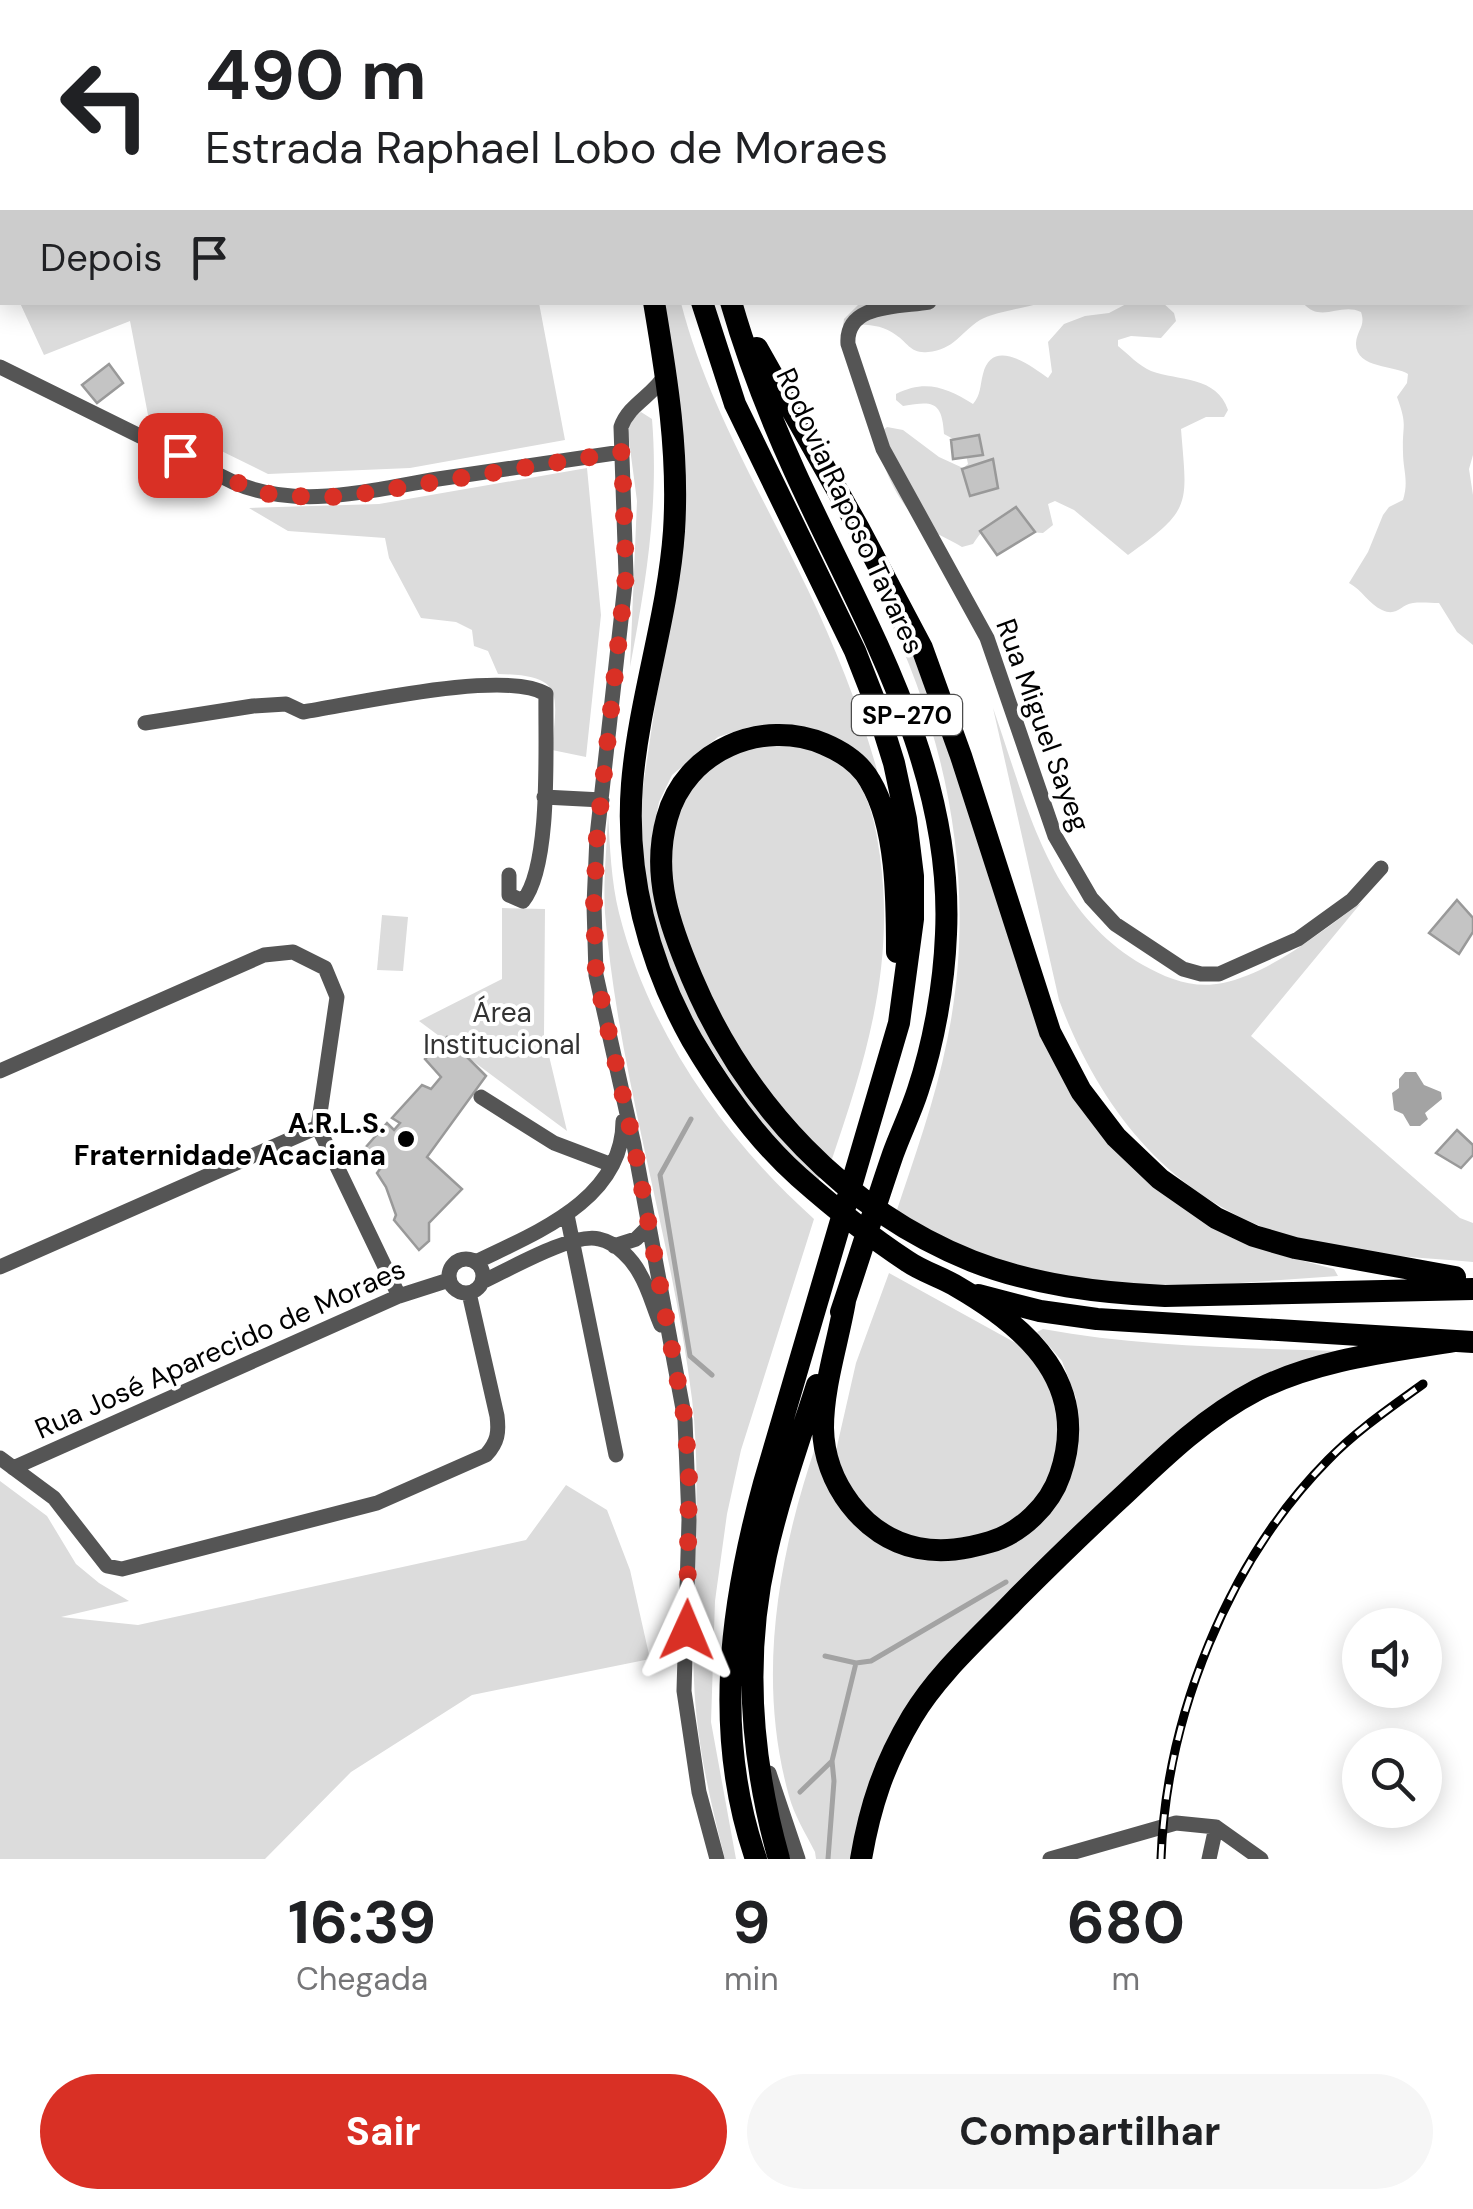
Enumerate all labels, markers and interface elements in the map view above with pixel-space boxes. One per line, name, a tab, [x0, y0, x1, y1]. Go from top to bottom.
text: 490 m	[205, 30, 427, 121]
icon: left	[40, 40, 170, 170]
text: Estrada Raphael Lobo de Moraes	[205, 118, 888, 177]
icon: arrive	[182, 230, 237, 285]
text: Depois	[40, 233, 162, 283]
street label: Rodovia Raposo Tavares	[767, 362, 933, 660]
pin	[138, 413, 223, 498]
icon: arrive	[153, 428, 208, 483]
street label: Rua Miguel Sayeg	[987, 614, 1099, 836]
road number: SP-270	[852, 695, 962, 735]
park label: Área Institucional	[423, 994, 581, 1063]
place label: A.R.L.S. Fraternidade Acaciana	[74, 1105, 386, 1174]
marker: A.R.L.S. Fraternidade Acaciana	[395, 1128, 417, 1150]
street label: Rua José Aparecido de Moraes	[29, 1250, 411, 1448]
position arrow	[635, 1578, 739, 1682]
map controls	[1342, 1608, 1442, 1828]
button: sound	[1342, 1608, 1442, 1708]
button: search	[1342, 1728, 1442, 1828]
text: 16:39	[288, 1883, 436, 1962]
text: 9	[732, 1883, 770, 1962]
text: 680	[1067, 1883, 1185, 1962]
text: Chegada	[296, 1958, 428, 2000]
text: min	[724, 1958, 779, 2000]
text: m	[1112, 1958, 1140, 2000]
button: Sair	[40, 2074, 727, 2189]
button: Compartilhar	[747, 2074, 1433, 2189]

